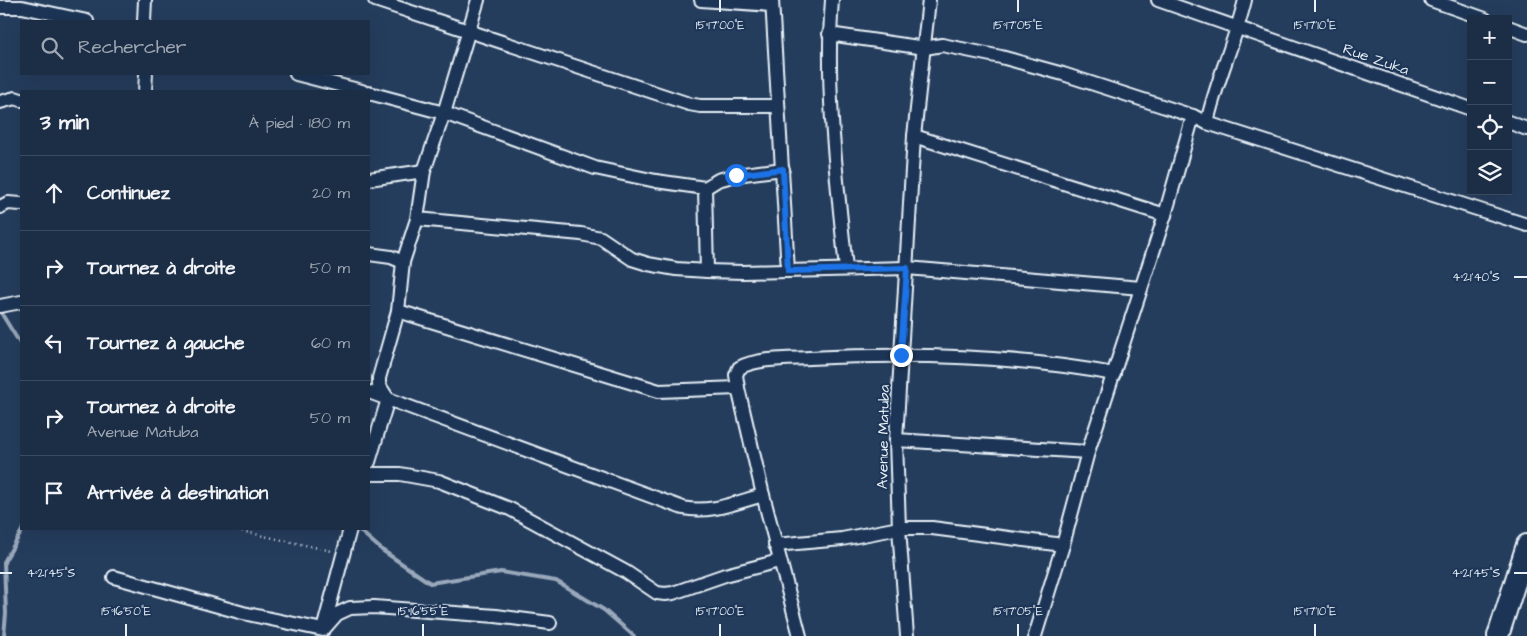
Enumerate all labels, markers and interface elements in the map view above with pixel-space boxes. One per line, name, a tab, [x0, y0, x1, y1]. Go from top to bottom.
map controls	[1467, 15, 1512, 195]
button: +	[1467, 15, 1512, 60]
text: 15°17'00"E	[696, 17, 744, 34]
text: 15°17'05"E	[993, 17, 1043, 34]
text: 15°17'10"E	[1294, 17, 1336, 34]
search box	[20, 20, 370, 75]
icon: search	[38, 34, 66, 62]
text: Rechercher	[78, 34, 186, 61]
street label: Rue Zuka	[1340, 38, 1412, 81]
button: −	[1467, 60, 1512, 105]
button: locate	[1467, 105, 1512, 150]
text: 3 min	[40, 108, 89, 137]
text: À pied · 180 m	[249, 112, 350, 134]
button: layers	[1467, 150, 1512, 195]
route start	[725, 164, 748, 187]
icon: ahead	[40, 179, 68, 207]
text: Continuez	[87, 180, 170, 207]
text: 20 m	[312, 182, 350, 204]
icon: right	[40, 254, 68, 282]
text: Tournez à droite	[87, 255, 235, 282]
text: 50 m	[310, 257, 350, 279]
text: 4°21'40"S	[1452, 269, 1500, 286]
icon: left	[40, 329, 68, 357]
text: Tournez à gauche	[87, 330, 245, 357]
text: 60 m	[311, 332, 350, 354]
route end	[890, 344, 913, 367]
street label: Avenue Matuba	[872, 384, 895, 489]
text: Tournez à droite	[87, 394, 235, 421]
icon: right	[40, 404, 68, 432]
text: 50 m	[310, 407, 350, 429]
text: Avenue Matuba	[87, 421, 198, 443]
icon: arrive	[40, 479, 68, 507]
text: Arrivée à destination	[87, 480, 268, 507]
text: 4°21'45"S	[27, 565, 75, 582]
text: 4°21'45"S	[1452, 565, 1500, 582]
text: 15°16'50"E	[101, 603, 151, 620]
text: 15°16'55"E	[398, 603, 448, 620]
text: 15°17'00"E	[696, 603, 744, 620]
text: 15°17'05"E	[993, 603, 1043, 620]
text: 15°17'10"E	[1294, 603, 1336, 620]

